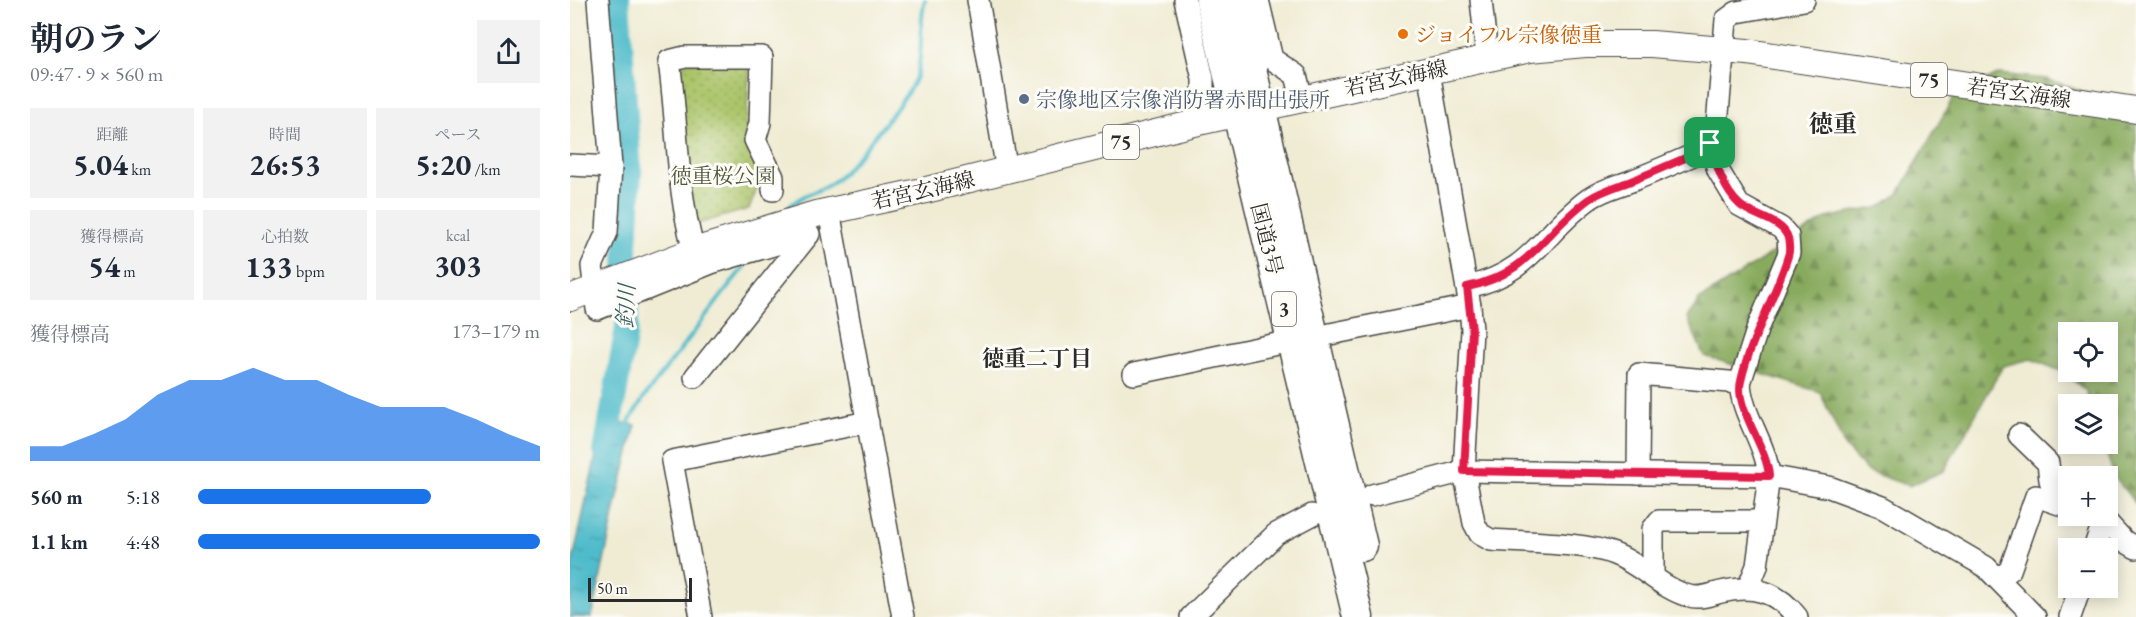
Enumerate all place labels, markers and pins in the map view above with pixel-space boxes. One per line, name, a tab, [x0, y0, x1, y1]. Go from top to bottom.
place label: ジョイフル宗像徳重	[1415, 21, 1602, 48]
marker: ジョイフル宗像徳重	[1396, 27, 1410, 41]
place label: 宗像地区宗像消防署赤間出張所	[1036, 86, 1330, 113]
marker: 宗像地区宗像消防署赤間出張所	[1017, 92, 1031, 106]
pin	[1684, 117, 1735, 168]

